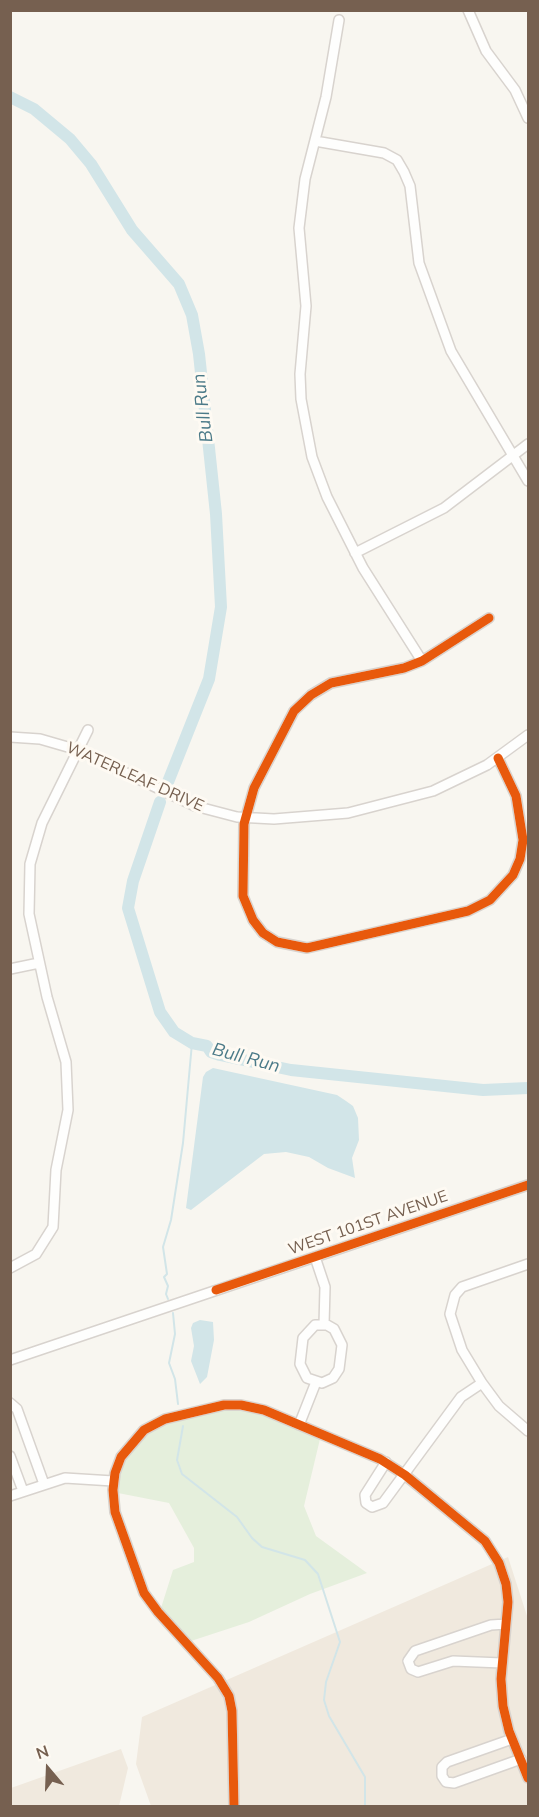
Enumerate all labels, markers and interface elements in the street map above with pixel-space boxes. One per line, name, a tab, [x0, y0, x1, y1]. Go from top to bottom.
water label: Bull Run	[188, 372, 218, 444]
street label: WATERLEAF DRIVE	[63, 738, 207, 816]
water label: Bull Run	[210, 1039, 282, 1077]
street label: WEST 101ST AVENUE	[286, 1187, 450, 1259]
north arrow	[18, 1739, 78, 1799]
text: N	[33, 1741, 51, 1763]

